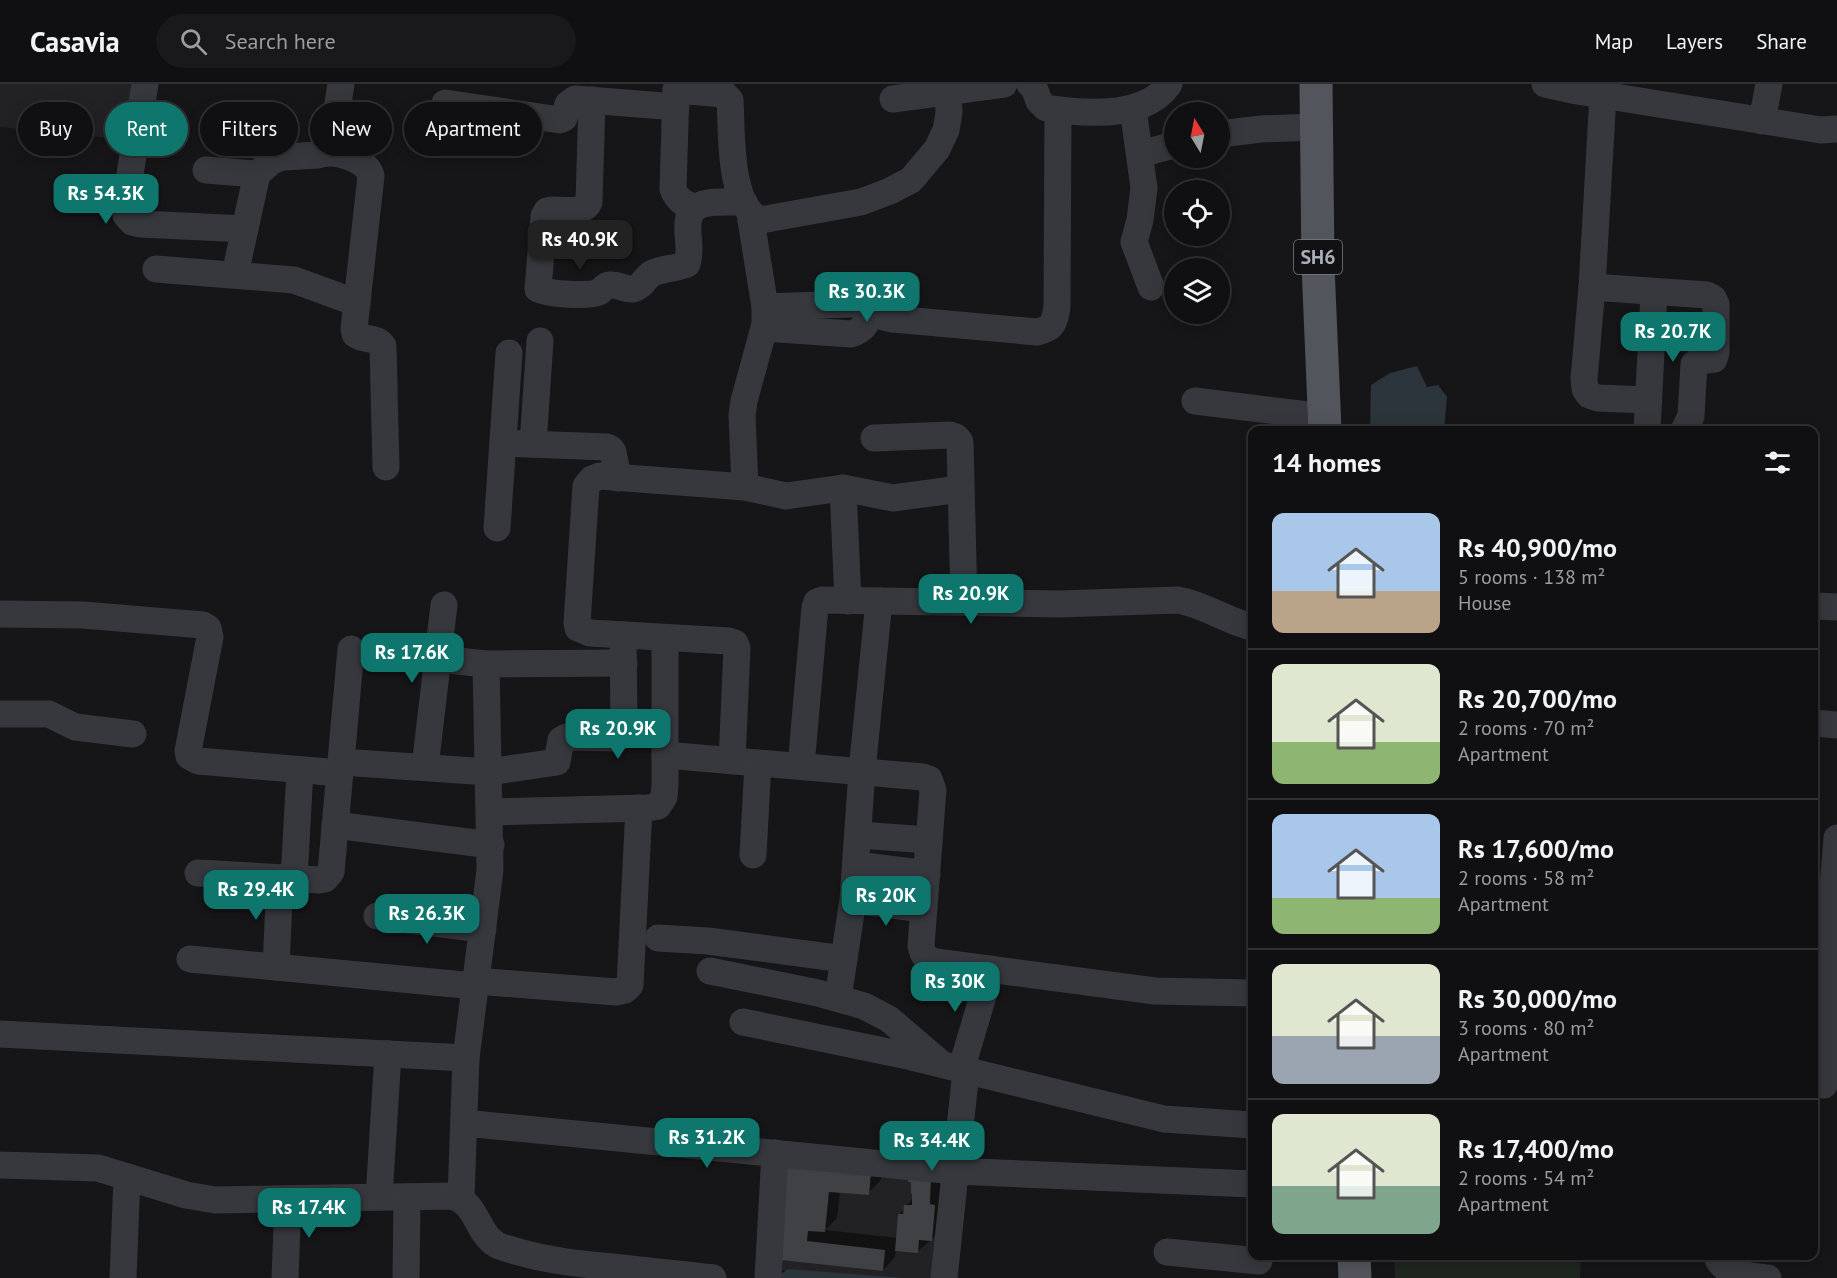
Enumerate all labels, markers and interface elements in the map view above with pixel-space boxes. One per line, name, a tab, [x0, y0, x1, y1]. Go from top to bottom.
search box	[156, 14, 576, 68]
text: Casavia	[30, 23, 120, 60]
icon: search	[177, 25, 210, 58]
text: Search here	[225, 27, 336, 55]
text: Map	[1595, 28, 1633, 55]
text: Layers	[1666, 28, 1723, 55]
text: Share	[1756, 28, 1807, 55]
chip: Buy	[18, 102, 93, 156]
chip: Rent	[105, 102, 188, 156]
chip: Filters	[200, 102, 298, 156]
chip: New	[310, 102, 392, 156]
chip: Apartment	[404, 102, 542, 156]
north arrow	[1164, 102, 1230, 168]
map controls	[1164, 102, 1230, 324]
pin: Rs 54.3K	[44, 174, 168, 225]
text: Rs 54.3K	[68, 180, 144, 206]
button: locate	[1164, 180, 1230, 246]
pin: Rs 40.9K	[518, 220, 642, 271]
text: Rs 40.9K	[542, 226, 618, 252]
road number: SH6	[1294, 240, 1342, 274]
button: layers	[1164, 258, 1230, 324]
pin: Rs 30.3K	[805, 272, 929, 323]
text: Rs 30.3K	[829, 278, 905, 304]
pin: Rs 20.7K	[1611, 312, 1735, 363]
text: Rs 20.7K	[1635, 318, 1711, 344]
text: 14 homes	[1272, 446, 1381, 479]
icon: filters	[1761, 446, 1794, 479]
text: Rs 40,900/mo	[1458, 531, 1617, 564]
icon: home	[1320, 537, 1392, 609]
text: 5 rooms · 138 m²	[1458, 564, 1605, 590]
pin: Rs 20.9K	[909, 574, 1033, 625]
text: Rs 20.9K	[933, 580, 1009, 606]
text: House	[1458, 590, 1512, 616]
pin: Rs 17.6K	[350, 633, 474, 684]
text: Rs 17.6K	[375, 639, 449, 665]
text: Rs 20,700/mo	[1458, 682, 1617, 715]
icon: home	[1320, 688, 1392, 760]
pin: Rs 20.9K	[556, 709, 680, 760]
text: Rs 20.9K	[580, 715, 656, 741]
text: 2 rooms · 70 m²	[1458, 715, 1594, 741]
text: Apartment	[1458, 741, 1549, 767]
text: Rs 17,600/mo	[1458, 832, 1614, 865]
icon: home	[1320, 838, 1392, 910]
text: 2 rooms · 58 m²	[1458, 865, 1594, 891]
pin: Rs 29.4K	[194, 870, 318, 921]
text: Rs 29.4K	[218, 876, 294, 902]
pin: Rs 20K	[837, 876, 935, 927]
text: Rs 20K	[856, 882, 916, 908]
text: Apartment	[1458, 891, 1549, 917]
pin: Rs 26.3K	[365, 894, 489, 945]
text: Rs 26.3K	[389, 900, 465, 926]
pin: Rs 30K	[906, 962, 1004, 1013]
text: Rs 30K	[925, 968, 985, 994]
text: Rs 30,000/mo	[1458, 982, 1617, 1015]
icon: home	[1320, 988, 1392, 1060]
text: 3 rooms · 80 m²	[1458, 1015, 1594, 1041]
text: Apartment	[1458, 1041, 1549, 1067]
pin: Rs 31.2K	[645, 1118, 769, 1169]
pin: Rs 34.4K	[870, 1121, 994, 1172]
text: Rs 31.2K	[669, 1124, 745, 1150]
text: Rs 34.4K	[894, 1127, 970, 1153]
text: Rs 17,400/mo	[1458, 1132, 1614, 1165]
icon: home	[1320, 1138, 1392, 1210]
text: 2 rooms · 54 m²	[1458, 1165, 1594, 1191]
pin: Rs 17.4K	[247, 1188, 371, 1239]
text: Apartment	[1458, 1191, 1549, 1217]
text: Rs 17.4K	[272, 1194, 346, 1220]

